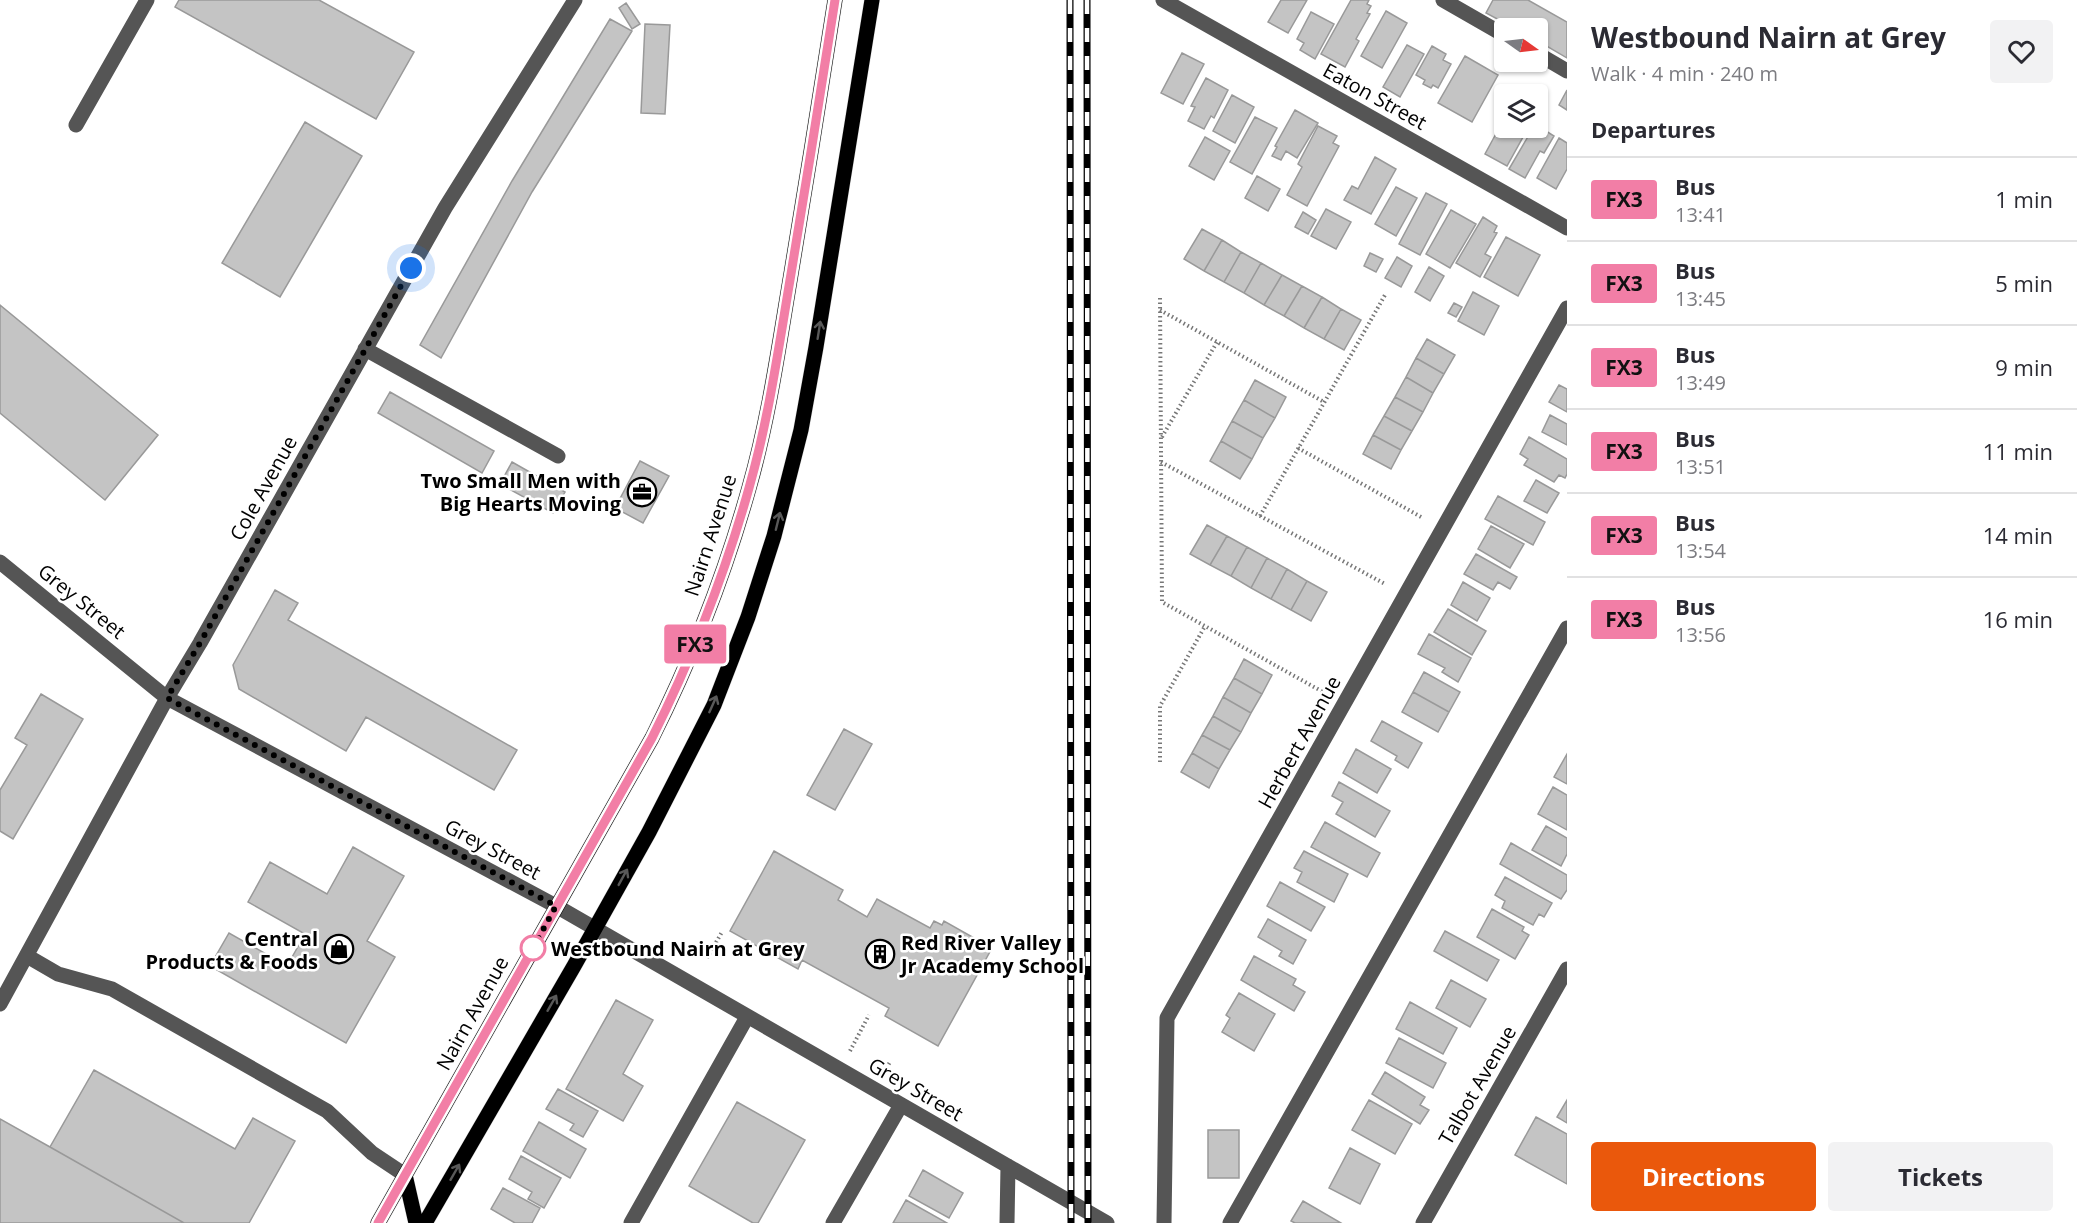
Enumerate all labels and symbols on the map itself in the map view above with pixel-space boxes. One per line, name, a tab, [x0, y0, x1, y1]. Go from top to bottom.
north arrow	[1494, 18, 1548, 72]
street label: Eaton Street	[1318, 56, 1432, 136]
your location	[396, 253, 426, 283]
one-way arrow	[813, 321, 824, 341]
street label: Cole Avenue	[223, 431, 303, 545]
place label: Two Small Men with Big Hearts Moving	[421, 467, 622, 517]
street label: Nairn Avenue	[678, 471, 742, 599]
office icon: Two Small Men with Big Hearts Moving	[626, 476, 658, 508]
one-way arrow	[772, 511, 784, 530]
street label: Grey Street	[33, 557, 131, 645]
line badge: FX3	[660, 624, 730, 664]
street label: Herbert Avenue	[1251, 671, 1347, 813]
one-way arrow	[708, 696, 720, 714]
street label: Grey Street	[440, 812, 546, 886]
one-way arrow	[618, 869, 630, 886]
place label: Central Products & Foods	[146, 925, 318, 975]
place label: Red River Valley Jr Academy School	[899, 929, 1084, 979]
shop icon: Central Products & Foods	[323, 933, 355, 965]
marker: Westbound Nairn at Grey	[520, 935, 546, 961]
place label: Westbound Nairn at Grey	[551, 935, 805, 962]
building icon: Red River Valley Jr Academy School	[864, 938, 896, 970]
street label: Nairn Avenue	[430, 951, 514, 1075]
one-way arrow	[547, 995, 559, 1012]
street label: Talbot Avenue	[1432, 1020, 1522, 1150]
street label: Grey Street	[864, 1051, 968, 1127]
one-way arrow	[449, 1164, 461, 1181]

